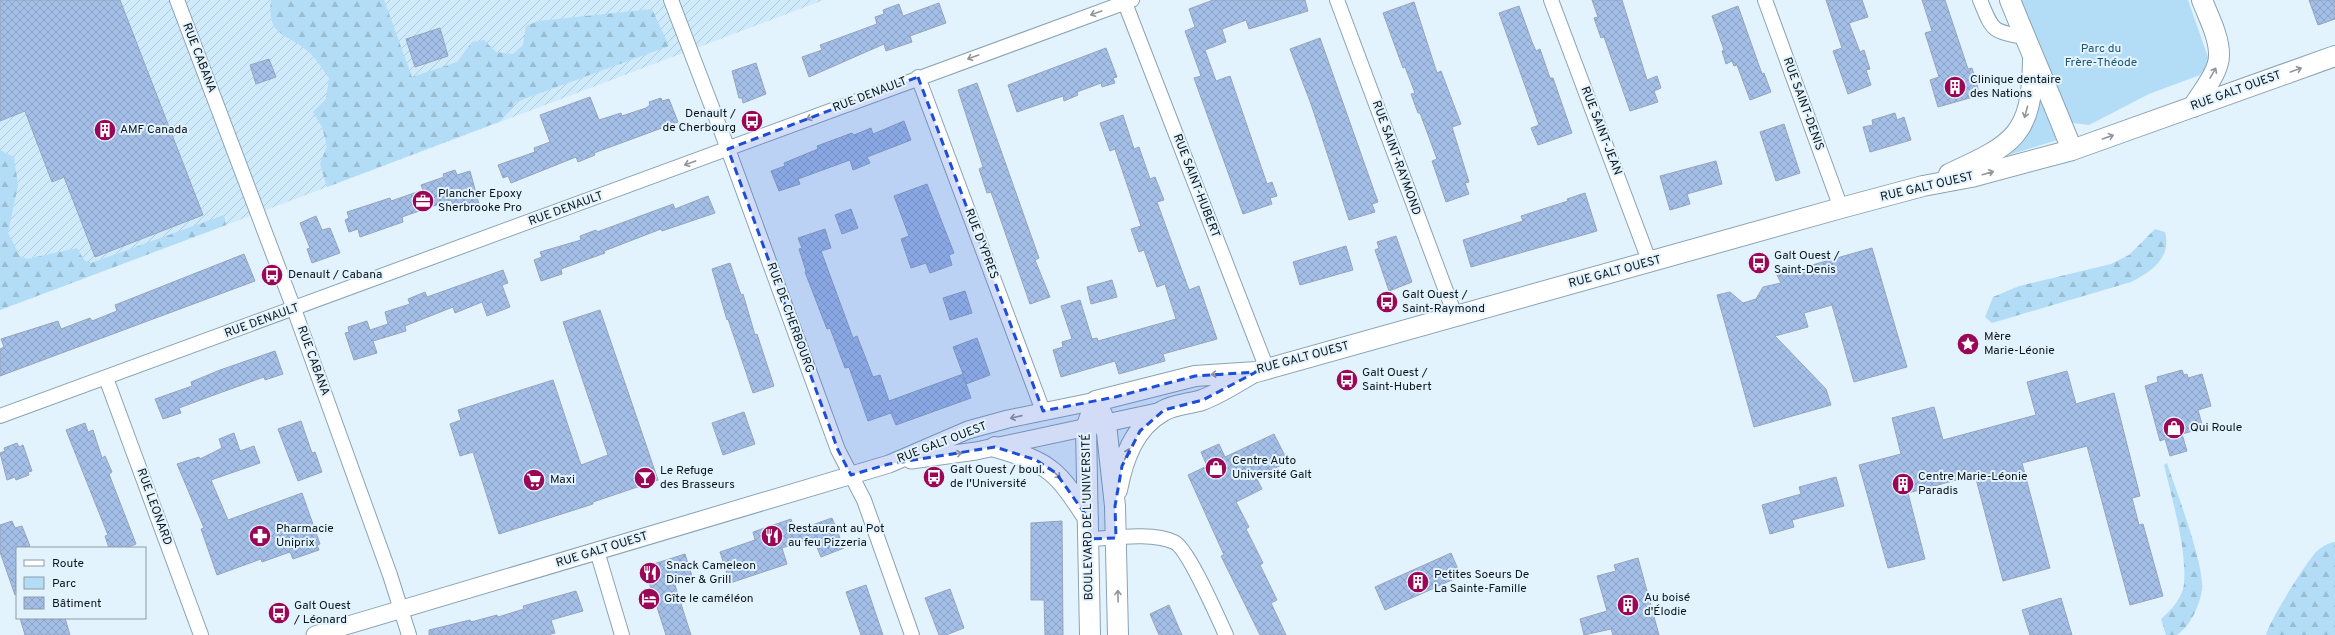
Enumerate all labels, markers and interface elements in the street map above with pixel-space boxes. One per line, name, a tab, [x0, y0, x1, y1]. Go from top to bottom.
one-way arrow	[1090, 10, 1102, 18]
street label: RUE CABANA	[178, 21, 220, 95]
park label: Parc du Frère-Théode	[2065, 41, 2137, 71]
one-way arrow	[968, 54, 980, 62]
street label: RUE SAINT-DENIS	[1779, 55, 1827, 153]
one-way arrow	[2289, 65, 2301, 73]
street label: RUE GALT OUEST	[2189, 67, 2283, 115]
one-way arrow	[2209, 67, 2217, 79]
place label: Clinique dentaire des Nations	[1970, 72, 2061, 102]
street label: RUE DENAULT	[831, 73, 909, 117]
building icon: Clinique dentaire des Nations	[1942, 74, 1968, 100]
street label: RUE SAINT-JEAN	[1577, 84, 1625, 178]
street label: RUE SAINT-RAYMOND	[1368, 98, 1424, 218]
place label: Denault / de Cherbourg	[662, 106, 736, 136]
one-way arrow	[2022, 106, 2030, 119]
bus stop icon: Denault / de Cherbourg	[739, 108, 765, 134]
one-way arrow	[806, 114, 818, 122]
building icon: AMF Canada	[92, 117, 118, 143]
place label: AMF Canada	[120, 122, 188, 138]
street label: RUE SAINT-HUBERT	[1169, 132, 1223, 240]
one-way arrow	[2102, 132, 2114, 140]
one-way arrow	[685, 159, 697, 167]
street label: RUE GALT OUEST	[1879, 168, 1975, 206]
one-way arrow	[1982, 169, 1995, 176]
place label: Plancher Epoxy Sherbrooke Pro	[438, 186, 522, 216]
office icon: Plancher Epoxy Sherbrooke Pro	[410, 188, 436, 214]
street label: RUE DENAULT	[526, 188, 606, 230]
street label: RUE D'YPRES	[960, 207, 1002, 281]
place label: Galt Ouest / Saint-Denis	[1774, 248, 1840, 278]
bus stop icon: Galt Ouest / Saint-Denis	[1746, 250, 1772, 276]
street label: RUE GALT OUEST	[1567, 252, 1663, 292]
street label: RUE DE CHERBOURG	[763, 261, 817, 375]
bus stop icon: Denault / Cabana	[259, 262, 285, 288]
place label: Denault / Cabana	[288, 267, 382, 283]
place label: Galt Ouest / Saint-Raymond	[1402, 287, 1485, 317]
bus stop icon: Galt Ouest / Saint-Raymond	[1374, 289, 1400, 315]
street label: RUE DENAULT	[222, 300, 302, 342]
street label: RUE CABANA	[293, 324, 333, 398]
place label: Mère Marie-Léonie	[1984, 329, 2055, 359]
place icon: Mère Marie-Léonie	[1955, 331, 1981, 357]
street label: RUE GALT OUEST	[1255, 338, 1351, 378]
place label: Galt Ouest / Saint-Hubert	[1362, 365, 1432, 395]
bus stop icon: Galt Ouest / Saint-Hubert	[1334, 367, 1360, 393]
one-way arrow	[1211, 371, 1224, 378]
one-way arrow	[1010, 413, 1023, 421]
shop icon: Qui Roule	[2161, 415, 2187, 441]
street label: RUE GALT OUEST	[895, 418, 989, 468]
place label: Qui Roule	[2190, 420, 2242, 436]
street label: BOULEVARD DE L'UNIVERSITÉ	[1079, 433, 1097, 601]
one-way arrow	[1123, 449, 1131, 461]
one-way arrow	[949, 450, 962, 458]
place label: Centre Auto Université Galt	[1232, 453, 1312, 483]
shop icon: Centre Auto Université Galt	[1203, 455, 1229, 481]
place label: Galt Ouest / boul. de l'Université	[950, 462, 1045, 492]
place label: Le Refuge des Brasseurs	[660, 463, 735, 493]
bus stop icon: Galt Ouest / boul. de l'Université	[921, 464, 947, 490]
bar icon: Le Refuge des Brasseurs	[632, 465, 658, 491]
street label: RUE LEONARD	[133, 466, 175, 548]
supermarket icon: Maxi	[521, 467, 547, 493]
one-way arrow	[1050, 469, 1060, 478]
place label: Centre Marie-Léonie Paradis	[1918, 469, 2027, 499]
building icon: Centre Marie-Léonie Paradis	[1890, 471, 1916, 497]
place label: Maxi	[550, 472, 575, 488]
place label: Pharmacie Uniprix	[276, 521, 334, 551]
place label: Restaurant au Pot au feu Pizzeria	[788, 521, 885, 551]
pharmacy icon: Pharmacie Uniprix	[247, 523, 273, 549]
restaurant icon: Restaurant au Pot au feu Pizzeria	[759, 523, 785, 549]
street label: RUE GALT OUEST	[554, 528, 650, 572]
legend	[16, 547, 146, 619]
text: Route	[52, 556, 84, 572]
place label: Snack Cameleon Diner & Grill	[666, 558, 756, 588]
restaurant icon: Snack Cameleon Diner & Grill	[637, 560, 663, 586]
place label: Petites Soeurs De La Sainte-Famille	[1434, 567, 1529, 597]
building icon: Petites Soeurs De La Sainte-Famille	[1405, 569, 1431, 595]
text: Parc	[52, 576, 76, 592]
hotel icon: Gîte le caméléon	[636, 586, 662, 612]
one-way arrow	[1114, 590, 1121, 603]
place label: Au boisé d'Élodie	[1644, 590, 1690, 620]
place label: Gîte le caméléon	[664, 591, 754, 607]
building icon: Au boisé d'Élodie	[1615, 592, 1641, 618]
text: Bâtiment	[52, 596, 102, 612]
place label: Galt Ouest / Léonard	[293, 598, 351, 628]
bus stop icon: Galt Ouest / Léonard	[266, 600, 292, 626]

